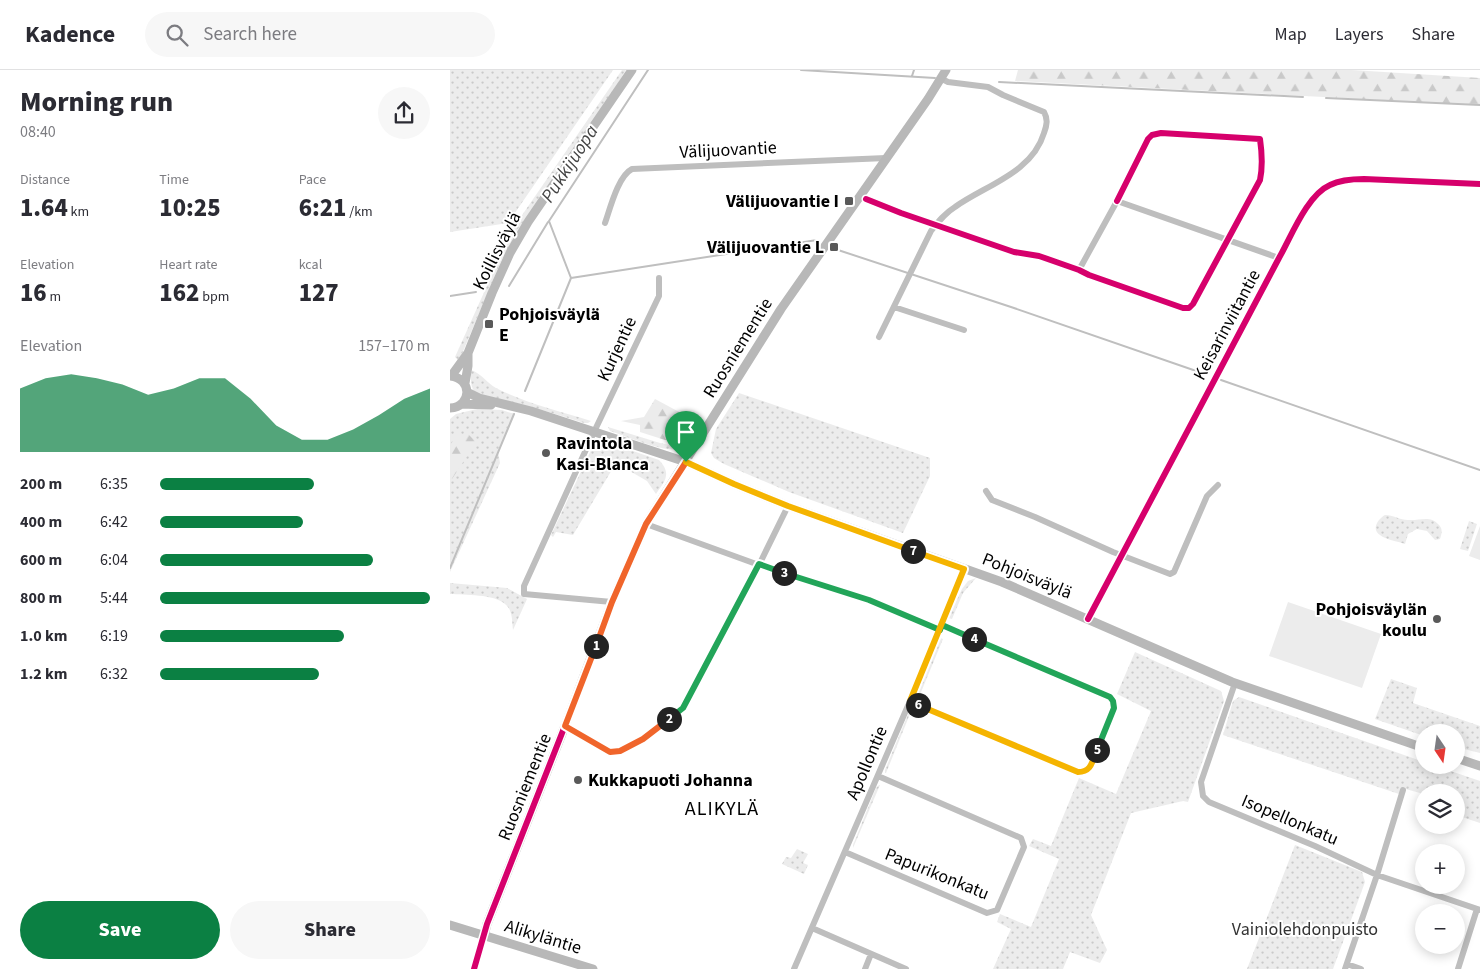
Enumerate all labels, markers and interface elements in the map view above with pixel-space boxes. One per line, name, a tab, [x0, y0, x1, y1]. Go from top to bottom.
search box	[145, 12, 495, 57]
text: Kadence	[25, 17, 115, 52]
icon: search	[163, 21, 191, 49]
text: Search here	[203, 21, 297, 48]
text: Map	[1275, 22, 1307, 47]
text: Layers	[1335, 22, 1384, 47]
text: Share	[1412, 22, 1455, 47]
text: Morning run	[20, 82, 173, 122]
button: share	[378, 87, 430, 139]
water label: Pukkijuopa	[535, 120, 605, 208]
text: 08:40	[20, 121, 56, 143]
street label: Välijuovantie	[679, 135, 777, 165]
text: Distance	[20, 170, 70, 190]
text: Time	[159, 170, 189, 190]
text: Pace	[299, 170, 326, 190]
place label: Välijuovantie I	[725, 189, 839, 214]
text: 1.64	[20, 190, 68, 226]
text: 10:25	[159, 190, 220, 226]
text: 6:21	[299, 190, 346, 226]
marker: Välijuovantie I	[843, 195, 855, 207]
text: km	[68, 202, 89, 222]
text: /km	[346, 202, 373, 222]
street label: Koillisväylä	[467, 208, 527, 294]
place label: Välijuovantie L	[706, 235, 824, 260]
marker: Välijuovantie L	[828, 241, 840, 253]
text: Elevation	[20, 255, 75, 275]
text: Heart rate	[159, 255, 218, 275]
text: kcal	[299, 255, 322, 275]
street label: Keisarinviitantie	[1187, 265, 1267, 385]
text: 16	[20, 275, 47, 311]
text: 162	[159, 275, 199, 311]
text: 127	[299, 275, 339, 311]
text: m	[47, 287, 61, 307]
text: bpm	[199, 287, 229, 307]
street label: Ruosniementie	[697, 293, 779, 403]
place label: Pohjoisväylä E	[499, 302, 600, 348]
street label: Kurjentie	[591, 312, 643, 385]
marker: Pohjoisväylä E	[483, 318, 495, 330]
text: Elevation	[20, 335, 82, 357]
text: 157–170 m	[358, 335, 430, 357]
pin	[665, 411, 707, 462]
icon: arrive	[672, 418, 700, 446]
place label: Ravintola Kasi-Blanca	[556, 431, 649, 477]
marker: Ravintola Kasi-Blanca	[540, 447, 552, 459]
text: 200 m	[20, 473, 62, 495]
text: 6:35	[100, 473, 128, 495]
text: 400 m	[20, 511, 62, 533]
text: 6:42	[100, 511, 128, 533]
pin: 7	[900, 538, 926, 564]
text: 7	[910, 541, 917, 561]
street label: Pohjoisväylä	[978, 547, 1076, 605]
text: 600 m	[20, 549, 62, 571]
text: 6:04	[100, 549, 128, 571]
pin: 3	[772, 560, 796, 586]
text: 3	[781, 563, 788, 583]
text: 800 m	[20, 587, 62, 609]
text: 5:44	[100, 587, 128, 609]
place label: Pohjoisväylän koulu	[1316, 597, 1427, 643]
marker: Pohjoisväylän koulu	[1431, 613, 1443, 625]
text: 1.0 km	[20, 625, 67, 647]
text: 6:19	[100, 625, 128, 647]
pin: 4	[962, 626, 986, 652]
text: 4	[971, 629, 978, 649]
pin: 1	[584, 634, 608, 658]
text: 1	[593, 636, 600, 656]
text: 1.2 km	[20, 663, 67, 685]
text: 6:32	[100, 663, 128, 685]
pin: 6	[906, 692, 930, 718]
text: 6	[915, 695, 922, 715]
pin: 2	[656, 706, 682, 732]
text: 2	[666, 709, 673, 729]
street label: Apollontie	[840, 722, 894, 804]
north arrow	[1415, 724, 1465, 774]
map controls	[1415, 724, 1465, 954]
street label: Ruosniementie	[492, 730, 558, 844]
pin: 5	[1084, 738, 1110, 762]
text: 5	[1094, 740, 1101, 760]
place label: Kukkapuoti Johanna	[588, 768, 753, 793]
marker: Kukkapuoti Johanna	[572, 774, 584, 786]
button: layers	[1415, 784, 1465, 834]
street label: Isopellonkatu	[1238, 788, 1342, 852]
district label: ALIKYLÄ	[685, 795, 759, 823]
street label: Papurikonkatu	[881, 842, 993, 906]
button: +	[1415, 844, 1465, 894]
button: Save	[20, 901, 220, 959]
button: Share	[230, 901, 430, 959]
button: −	[1415, 904, 1465, 954]
street label: Alikyläntie	[502, 913, 585, 961]
park label: Vainiolehdonpuisto	[1232, 917, 1378, 942]

